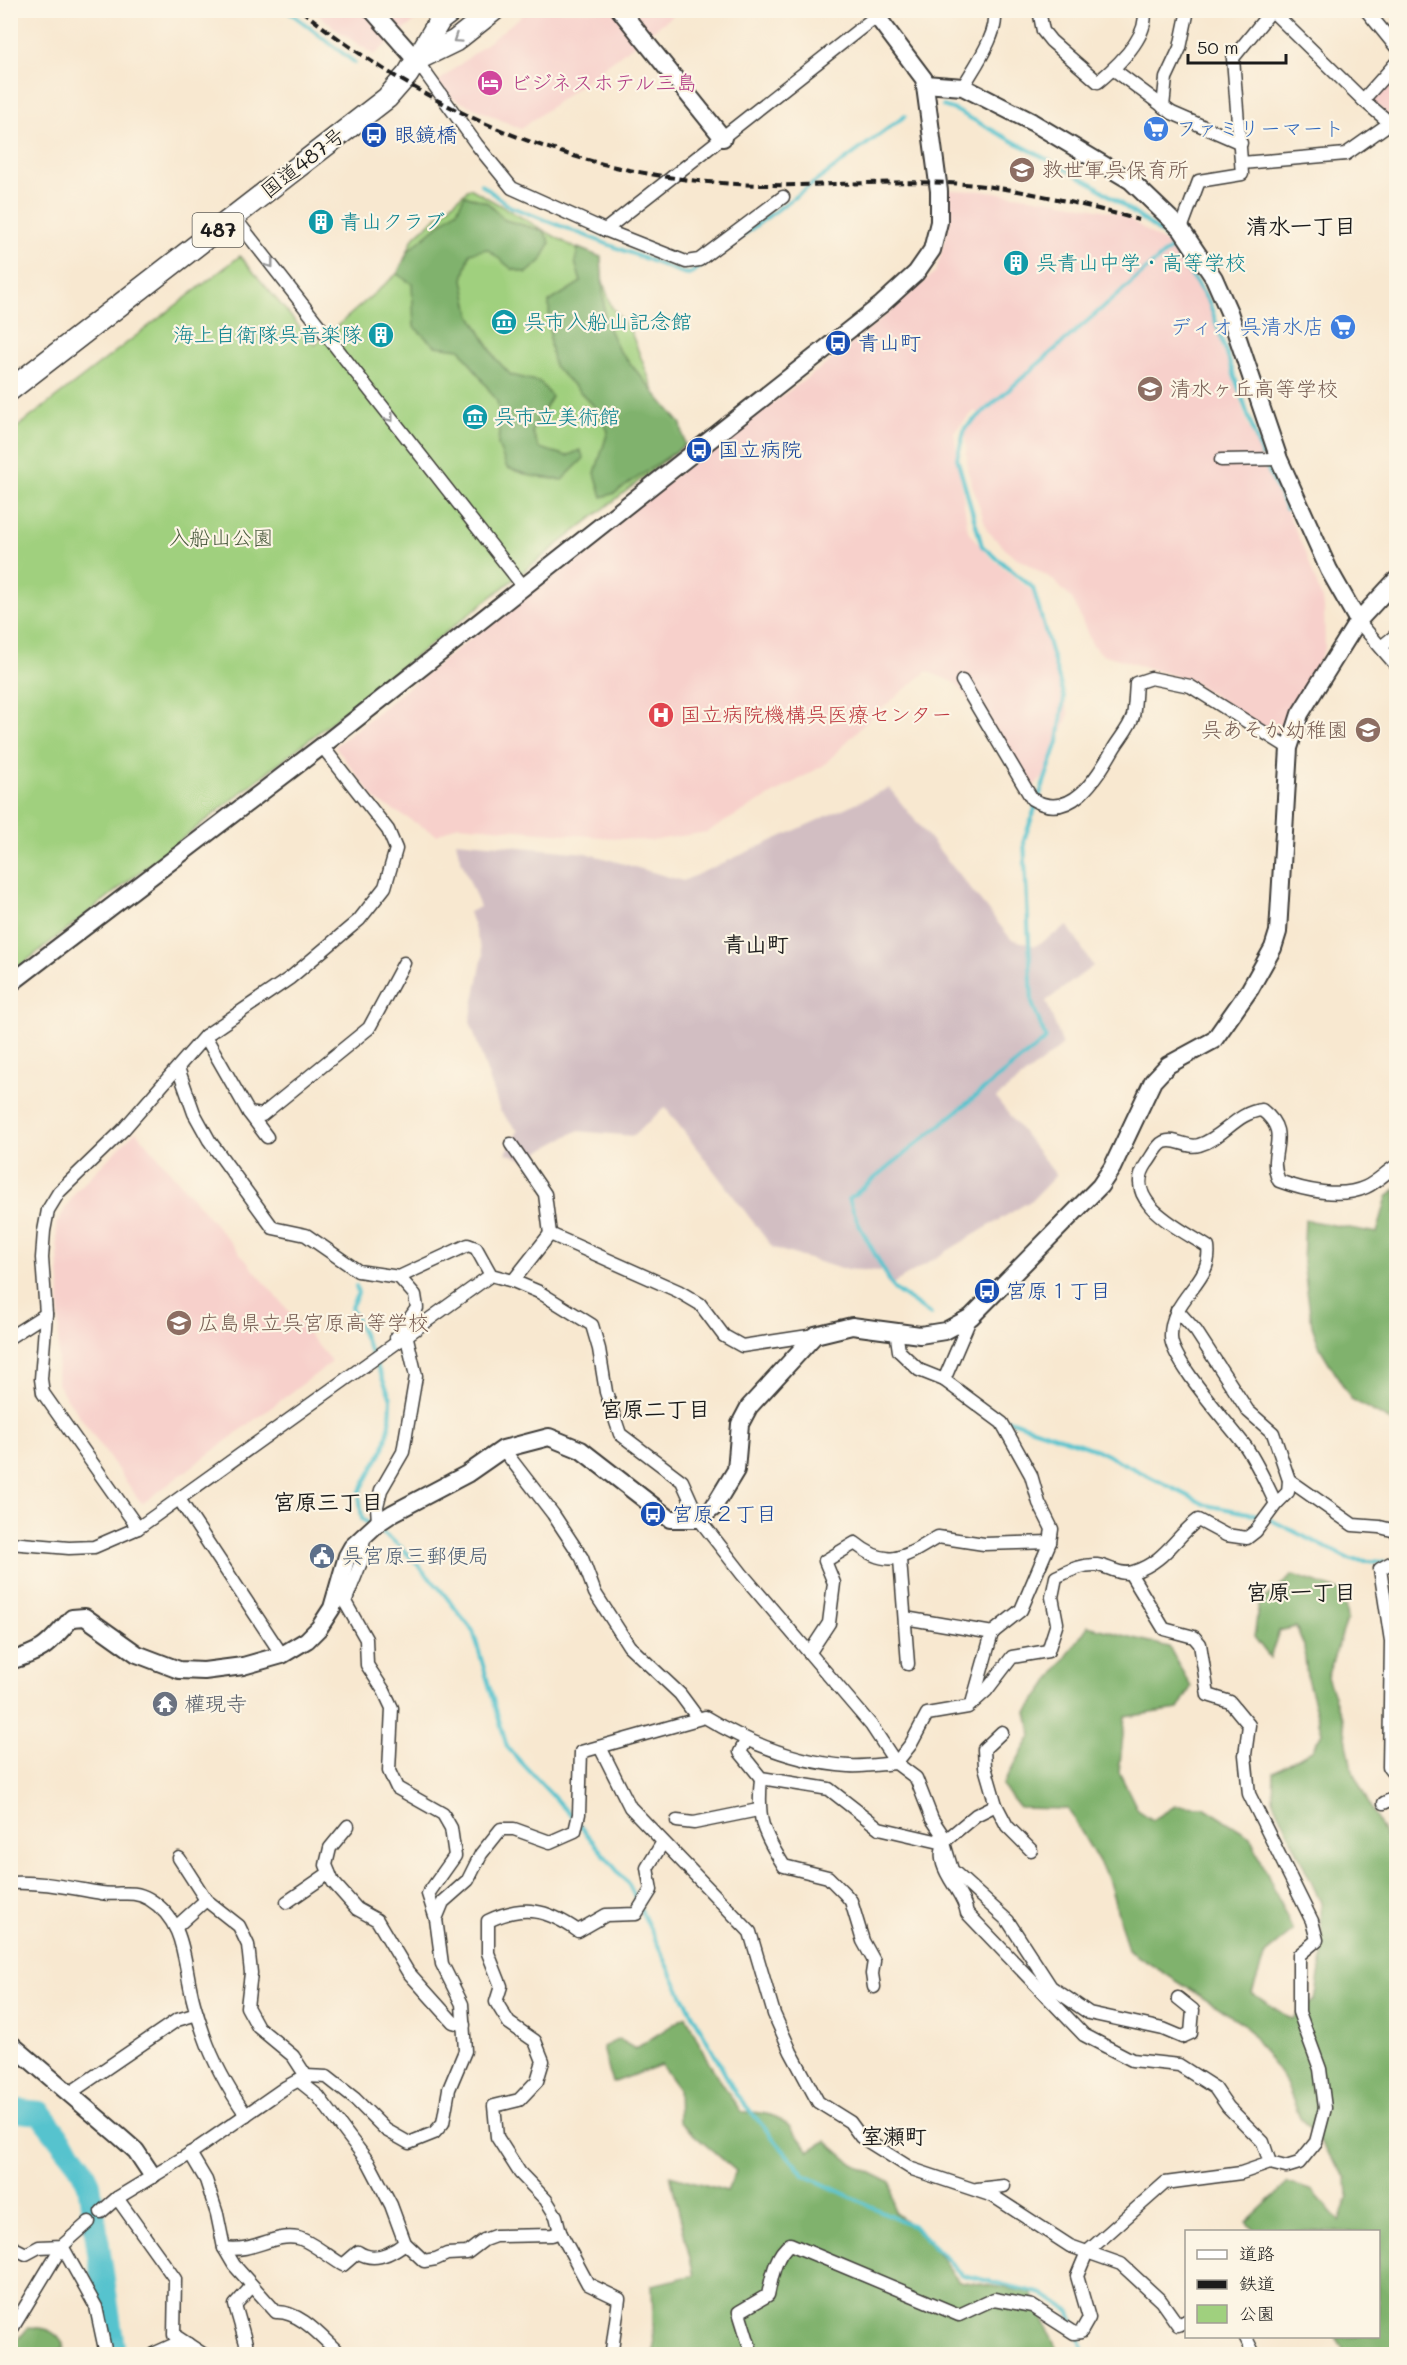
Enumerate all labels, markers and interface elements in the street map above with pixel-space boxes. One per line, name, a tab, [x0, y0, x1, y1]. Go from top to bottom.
scale bar	[1188, 27, 1286, 65]
one-way arrow	[453, 31, 463, 43]
text: 50 m	[1197, 35, 1239, 59]
hotel icon: ビジネスホテル三島	[475, 68, 505, 98]
place label: ビジネスホテル三島	[510, 68, 697, 95]
supermarket icon: ファミリーマート	[1141, 114, 1171, 144]
place label: ファミリーマート	[1176, 114, 1344, 141]
street label: 国道487号	[254, 120, 350, 203]
bus stop icon: 眼鏡橋	[359, 120, 389, 150]
place label: 眼鏡橋	[394, 120, 457, 147]
school or university icon: 救世軍呉保育所	[1007, 155, 1037, 185]
place label: 救世軍呉保育所	[1042, 155, 1189, 182]
building icon: 青山クラブ	[306, 207, 336, 237]
place label: 青山クラブ	[340, 207, 445, 234]
district label: 清水一丁目	[1246, 211, 1356, 240]
road number: 487	[192, 213, 244, 247]
building icon: 呉青山中学・高等学校	[1001, 248, 1031, 278]
place label: 呉青山中学・高等学校	[1036, 248, 1246, 275]
one-way arrow	[263, 257, 274, 268]
museum icon: 呉市入船山記念館	[489, 307, 519, 337]
place label: 呉市入船山記念館	[524, 307, 692, 334]
place label: ディオ 呉清水店	[1170, 312, 1324, 339]
supermarket icon: ディオ 呉清水店	[1328, 312, 1358, 342]
place label: 海上自衛隊呉音楽隊	[173, 320, 363, 347]
building icon: 海上自衛隊呉音楽隊	[366, 320, 396, 350]
bus stop icon: 青山町	[823, 328, 853, 358]
place label: 青山町	[858, 328, 921, 355]
school or university icon: 清水ヶ丘高等学校	[1135, 374, 1165, 404]
place label: 清水ヶ丘高等学校	[1170, 374, 1338, 401]
museum icon: 呉市立美術館	[460, 402, 490, 432]
place label: 呉市立美術館	[494, 402, 620, 429]
one-way arrow	[383, 411, 394, 422]
bus stop icon: 国立病院	[684, 435, 714, 465]
place label: 国立病院	[718, 435, 802, 462]
park label: 入船山公園	[169, 523, 274, 550]
hospital icon: 国立病院機構呉医療センター	[646, 700, 676, 730]
place label: 国立病院機構呉医療センター	[680, 700, 952, 727]
place label: 呉あそか幼稚園	[1201, 715, 1348, 742]
school or university icon: 呉あそか幼稚園	[1353, 715, 1383, 745]
district label: 青山町	[723, 929, 789, 958]
bus stop icon: 宮原１丁目	[972, 1276, 1002, 1306]
place label: 宮原１丁目	[1006, 1276, 1111, 1303]
school or university icon: 広島県立呉宮原高等学校	[164, 1308, 194, 1338]
place label: 広島県立呉宮原高等学校	[198, 1308, 429, 1335]
district label: 宮原二丁目	[600, 1394, 710, 1423]
district label: 宮原三丁目	[273, 1487, 383, 1516]
bus stop icon: 宮原２丁目	[638, 1499, 668, 1529]
place label: 宮原２丁目	[672, 1499, 777, 1526]
public building icon: 呉宮原三郵便局	[307, 1541, 337, 1571]
place label: 呉宮原三郵便局	[342, 1541, 489, 1568]
district label: 宮原一丁目	[1246, 1577, 1356, 1606]
temple icon: 權現寺	[150, 1689, 180, 1719]
place label: 權現寺	[184, 1689, 247, 1716]
district label: 室瀬町	[861, 2121, 927, 2150]
legend	[1185, 2230, 1380, 2338]
text: 道路	[1239, 2241, 1275, 2265]
text: 鉄道	[1239, 2271, 1275, 2295]
text: 公園	[1239, 2301, 1275, 2325]

